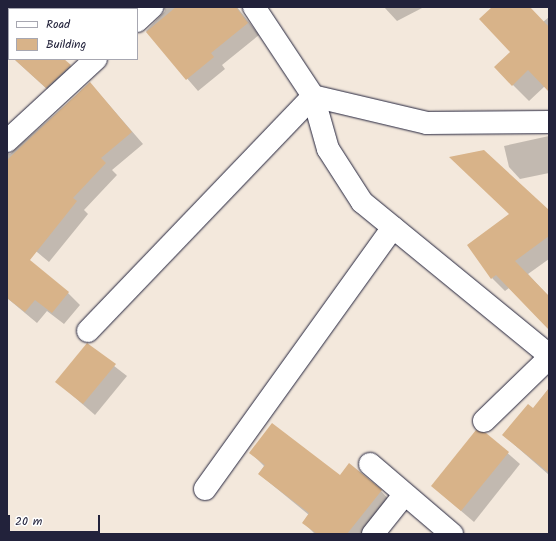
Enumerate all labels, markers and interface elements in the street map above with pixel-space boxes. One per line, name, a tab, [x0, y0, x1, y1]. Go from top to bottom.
legend	[8, 8, 138, 60]
text: Road	[46, 15, 70, 34]
text: Building	[46, 35, 86, 54]
scale bar	[10, 507, 102, 533]
text: 20 m	[15, 512, 42, 531]

